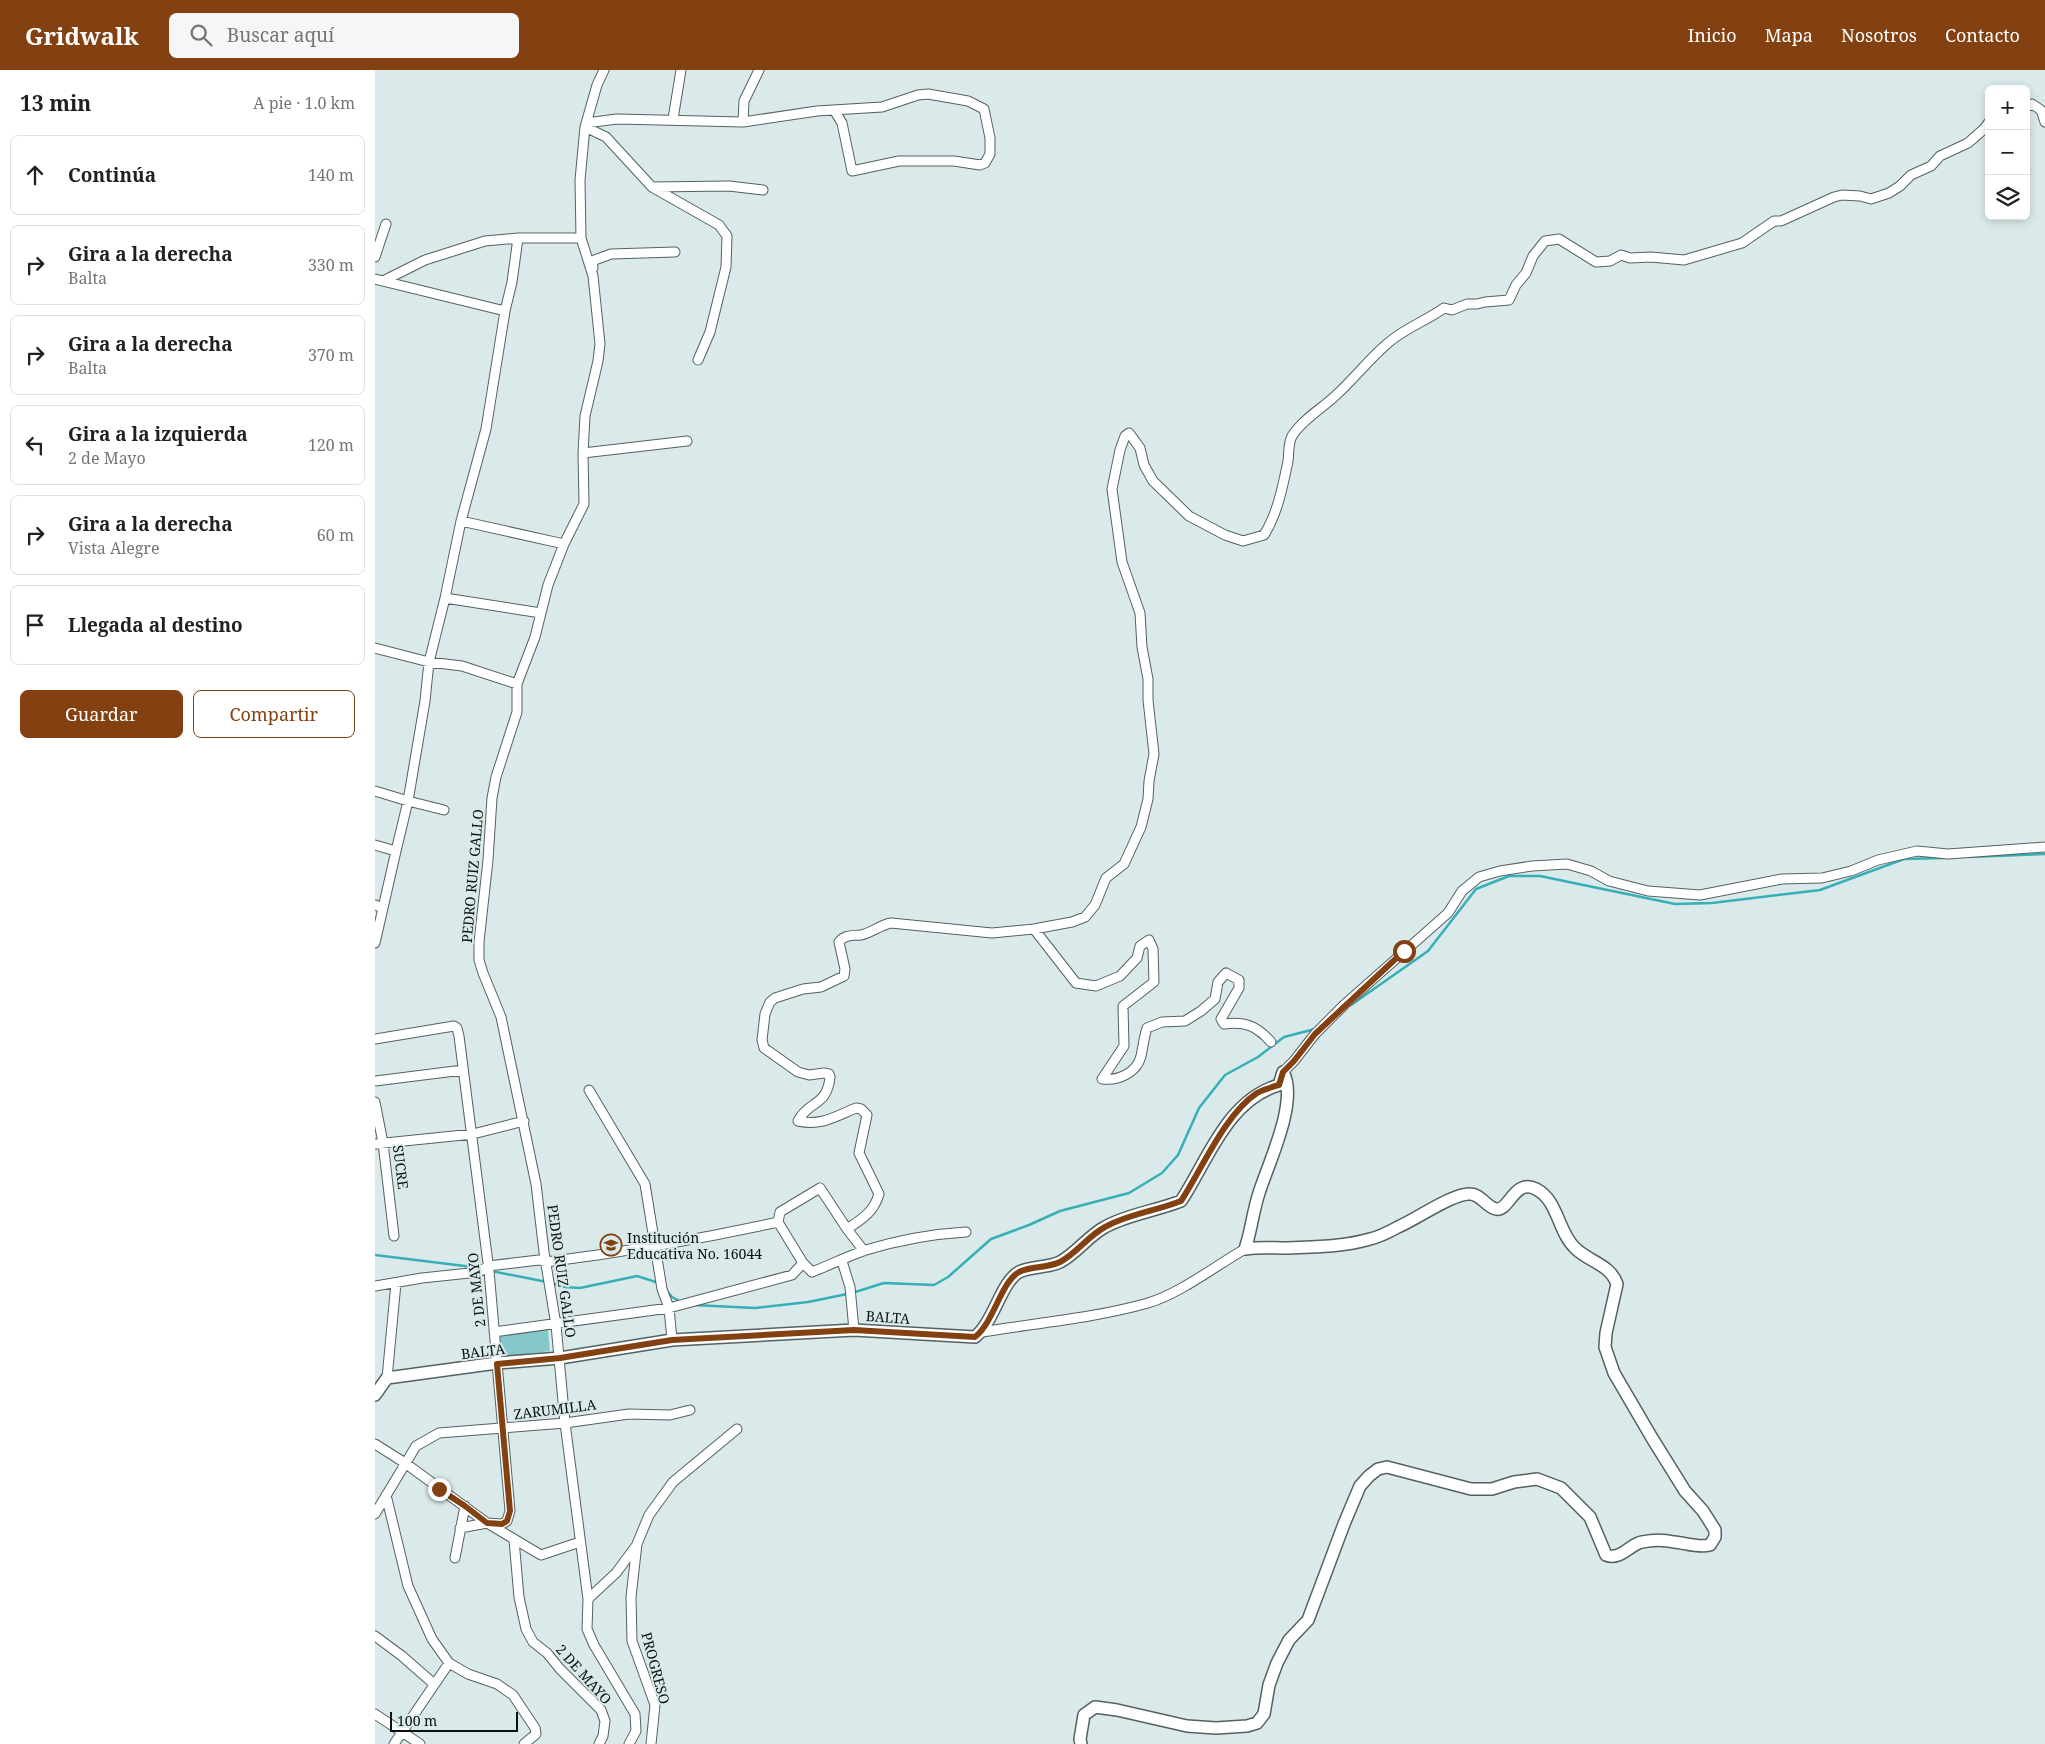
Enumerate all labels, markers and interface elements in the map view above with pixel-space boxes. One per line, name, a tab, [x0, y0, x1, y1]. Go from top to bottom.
search box	[169, 13, 519, 58]
text: Gridwalk	[25, 19, 139, 52]
icon: search	[187, 21, 215, 49]
text: Buscar aquí	[227, 22, 334, 48]
text: Inicio	[1688, 23, 1737, 47]
text: Mapa	[1765, 23, 1813, 47]
text: Nosotros	[1841, 23, 1917, 47]
text: Contacto	[1945, 23, 2020, 47]
map controls	[1985, 85, 2030, 220]
button: +	[1985, 85, 2030, 130]
text: 13 min	[20, 89, 91, 117]
text: A pie · 1.0 km	[253, 92, 355, 114]
button: −	[1985, 130, 2030, 175]
icon: ahead	[21, 161, 49, 189]
text: Continúa	[68, 162, 156, 188]
text: 140 m	[308, 164, 354, 186]
button: layers	[1985, 175, 2030, 220]
text: Gira a la derecha	[68, 241, 233, 267]
icon: right	[21, 251, 49, 279]
text: 330 m	[308, 254, 354, 276]
text: Balta	[68, 267, 107, 289]
text: Gira a la derecha	[68, 331, 233, 357]
icon: right	[21, 341, 49, 369]
text: 370 m	[308, 344, 354, 366]
text: Balta	[68, 357, 107, 379]
text: Gira a la izquierda	[68, 421, 248, 447]
icon: left	[21, 431, 49, 459]
text: 120 m	[308, 434, 354, 456]
text: 2 de Mayo	[68, 447, 146, 469]
text: Gira a la derecha	[68, 511, 233, 537]
icon: right	[21, 521, 49, 549]
text: 60 m	[317, 524, 354, 546]
text: Vista Alegre	[68, 537, 159, 559]
icon: arrive	[21, 611, 49, 639]
text: Llegada al destino	[68, 612, 243, 638]
button: Guardar	[20, 690, 183, 738]
button: Compartir	[193, 690, 355, 738]
street label: PEDRO RUIZ GALLO	[457, 808, 487, 944]
route start	[1393, 940, 1416, 963]
street label: SUCRE	[389, 1144, 413, 1190]
street label: PEDRO RUIZ GALLO	[543, 1203, 581, 1339]
place label: Institución Educativa No. 16044	[627, 1228, 762, 1263]
school or university icon: Institución Educativa No. 16044	[599, 1233, 623, 1257]
street label: 2 DE MAYO	[463, 1252, 489, 1328]
street label: BALTA	[865, 1306, 911, 1328]
street label: BALTA	[460, 1339, 506, 1363]
street label: ZARUMILLA	[513, 1395, 597, 1423]
route end	[428, 1478, 451, 1501]
street label: PROGRESO	[637, 1630, 675, 1706]
street label: 2 DE MAYO	[552, 1640, 616, 1708]
scale bar	[390, 1709, 517, 1732]
text: 100 m	[397, 1711, 437, 1730]

